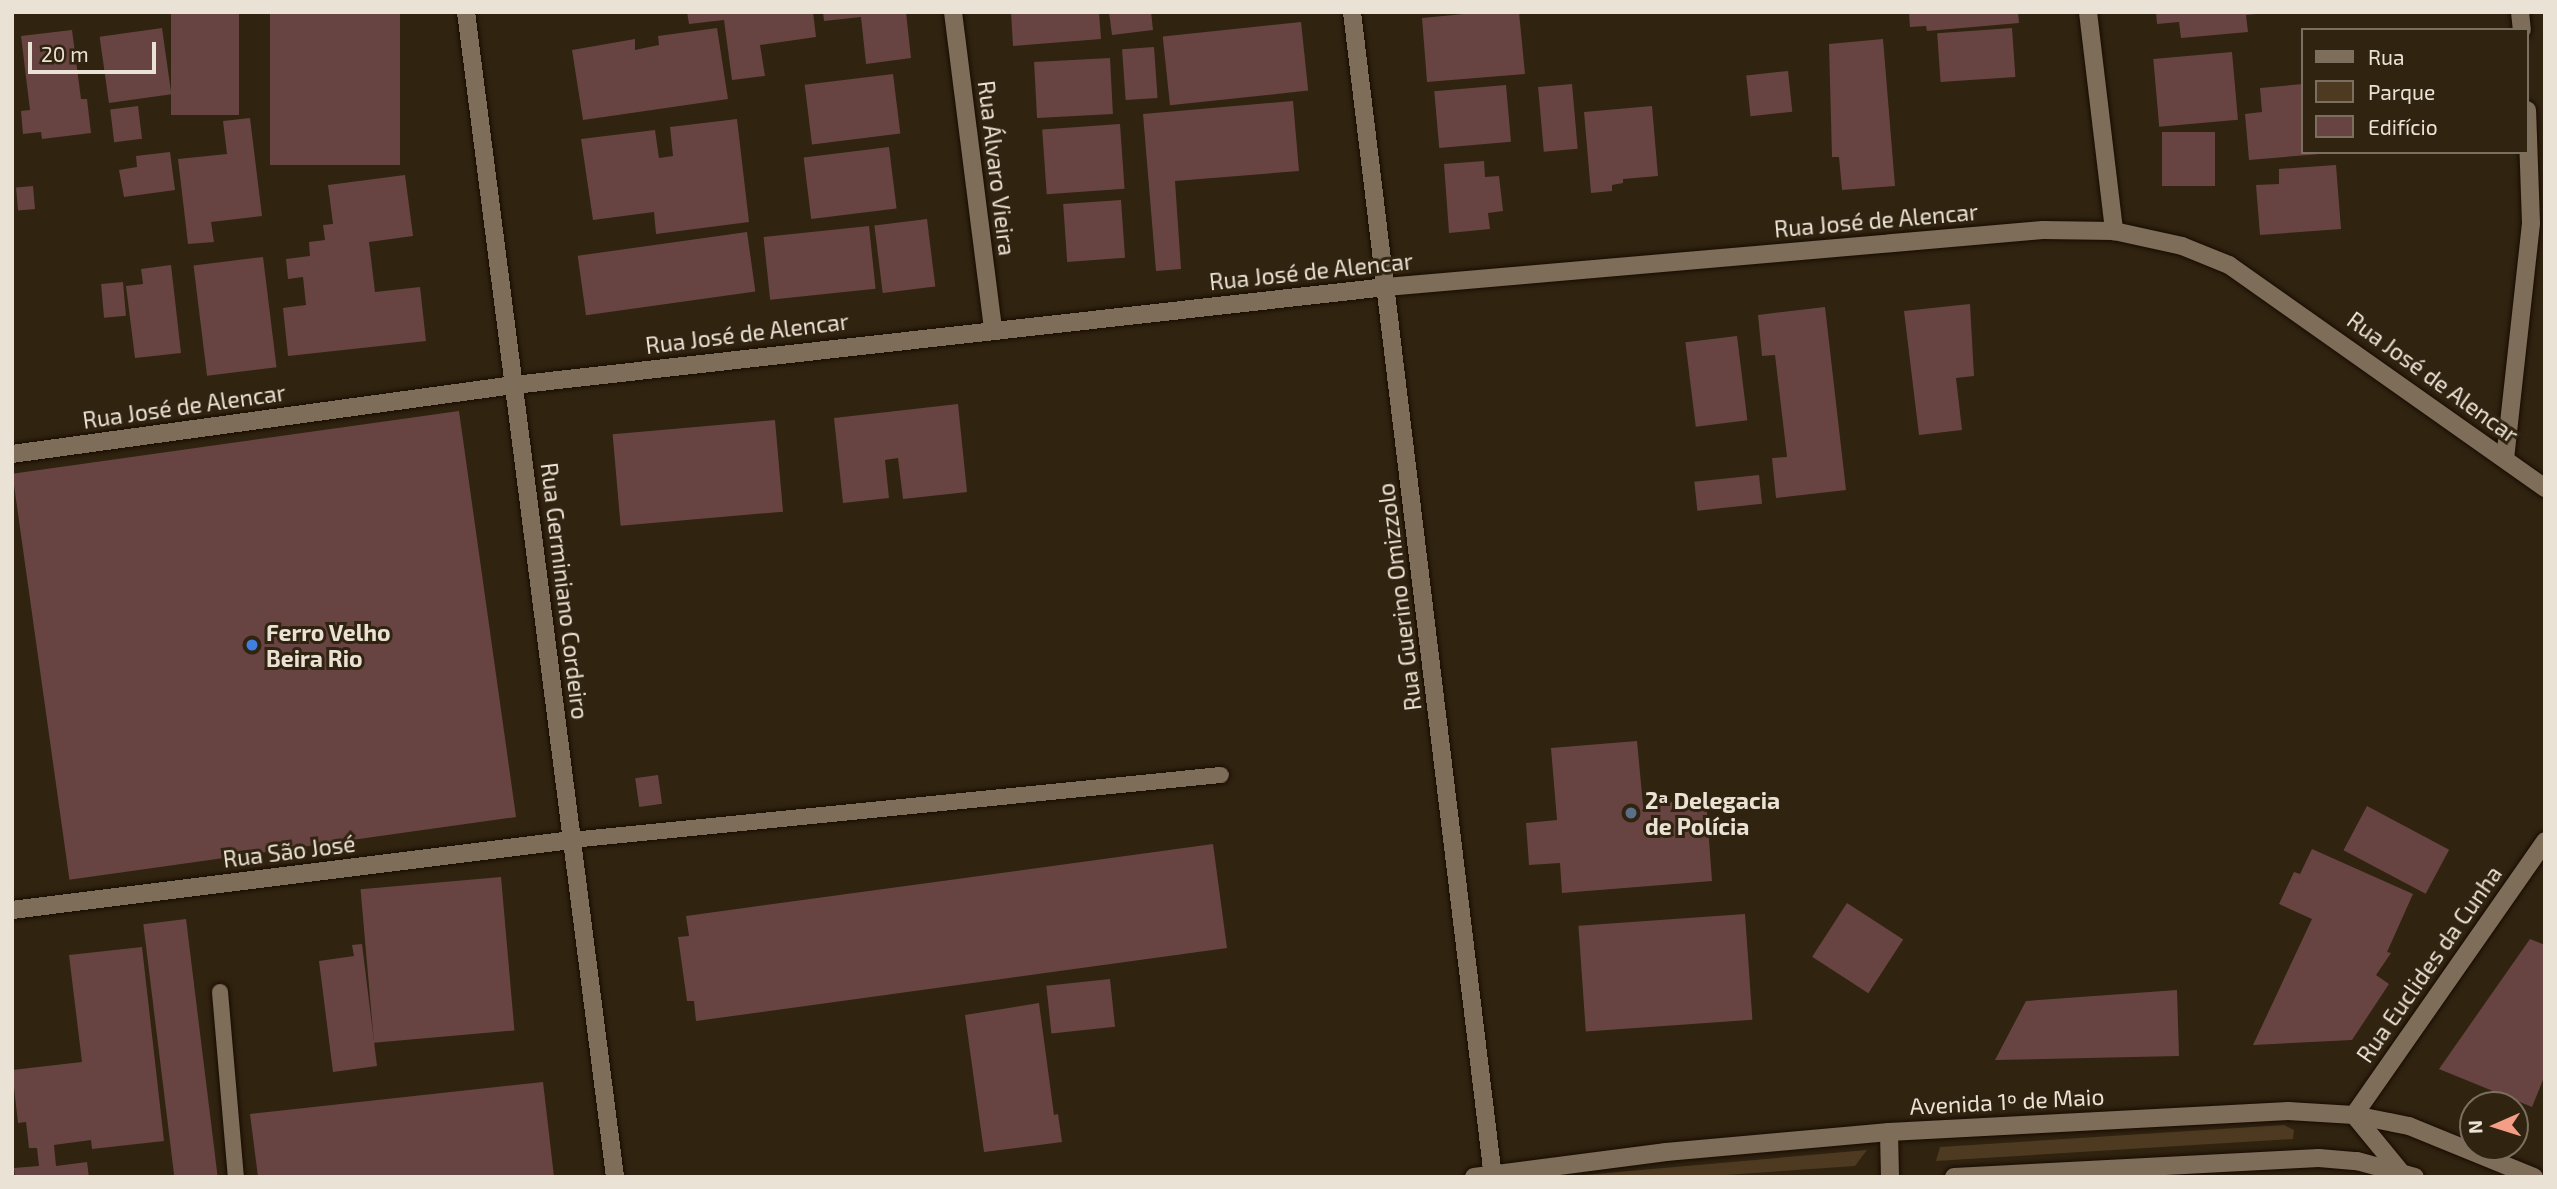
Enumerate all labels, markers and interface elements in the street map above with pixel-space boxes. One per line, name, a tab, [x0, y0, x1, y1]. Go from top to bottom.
scale bar	[32, 28, 159, 72]
legend	[2302, 28, 2529, 154]
text: 20 m	[41, 41, 89, 66]
text: Rua	[2368, 44, 2404, 69]
street label: Rua Álvaro Vieira	[973, 78, 1021, 258]
text: Parque	[2368, 79, 2435, 104]
text: Edifício	[2368, 114, 2438, 139]
street label: Rua José de Alencar	[1772, 197, 1980, 243]
street label: Rua José de Alencar	[1207, 247, 1415, 295]
street label: Rua José de Alencar	[2342, 305, 2524, 449]
street label: Rua José de Alencar	[643, 307, 851, 359]
street label: Rua José de Alencar	[80, 378, 288, 434]
street label: Rua Germiniano Cordeiro	[536, 461, 594, 721]
street label: Rua Guerino Omizzolo	[1371, 482, 1427, 712]
place label: Ferro Velho Beira Rio	[266, 618, 391, 672]
marker: Ferro Velho Beira Rio	[244, 637, 260, 653]
place label: 2ª Delegacia de Polícia	[1645, 786, 1780, 840]
marker: 2ª Delegacia de Polícia	[1623, 805, 1639, 821]
street label: Rua São José	[221, 829, 357, 873]
street label: Rua Euclides da Cunha	[2351, 860, 2507, 1068]
street label: Avenida 1º de Maio	[1909, 1082, 2105, 1120]
north arrow	[2459, 1091, 2529, 1161]
text: N	[2463, 1120, 2486, 1134]

